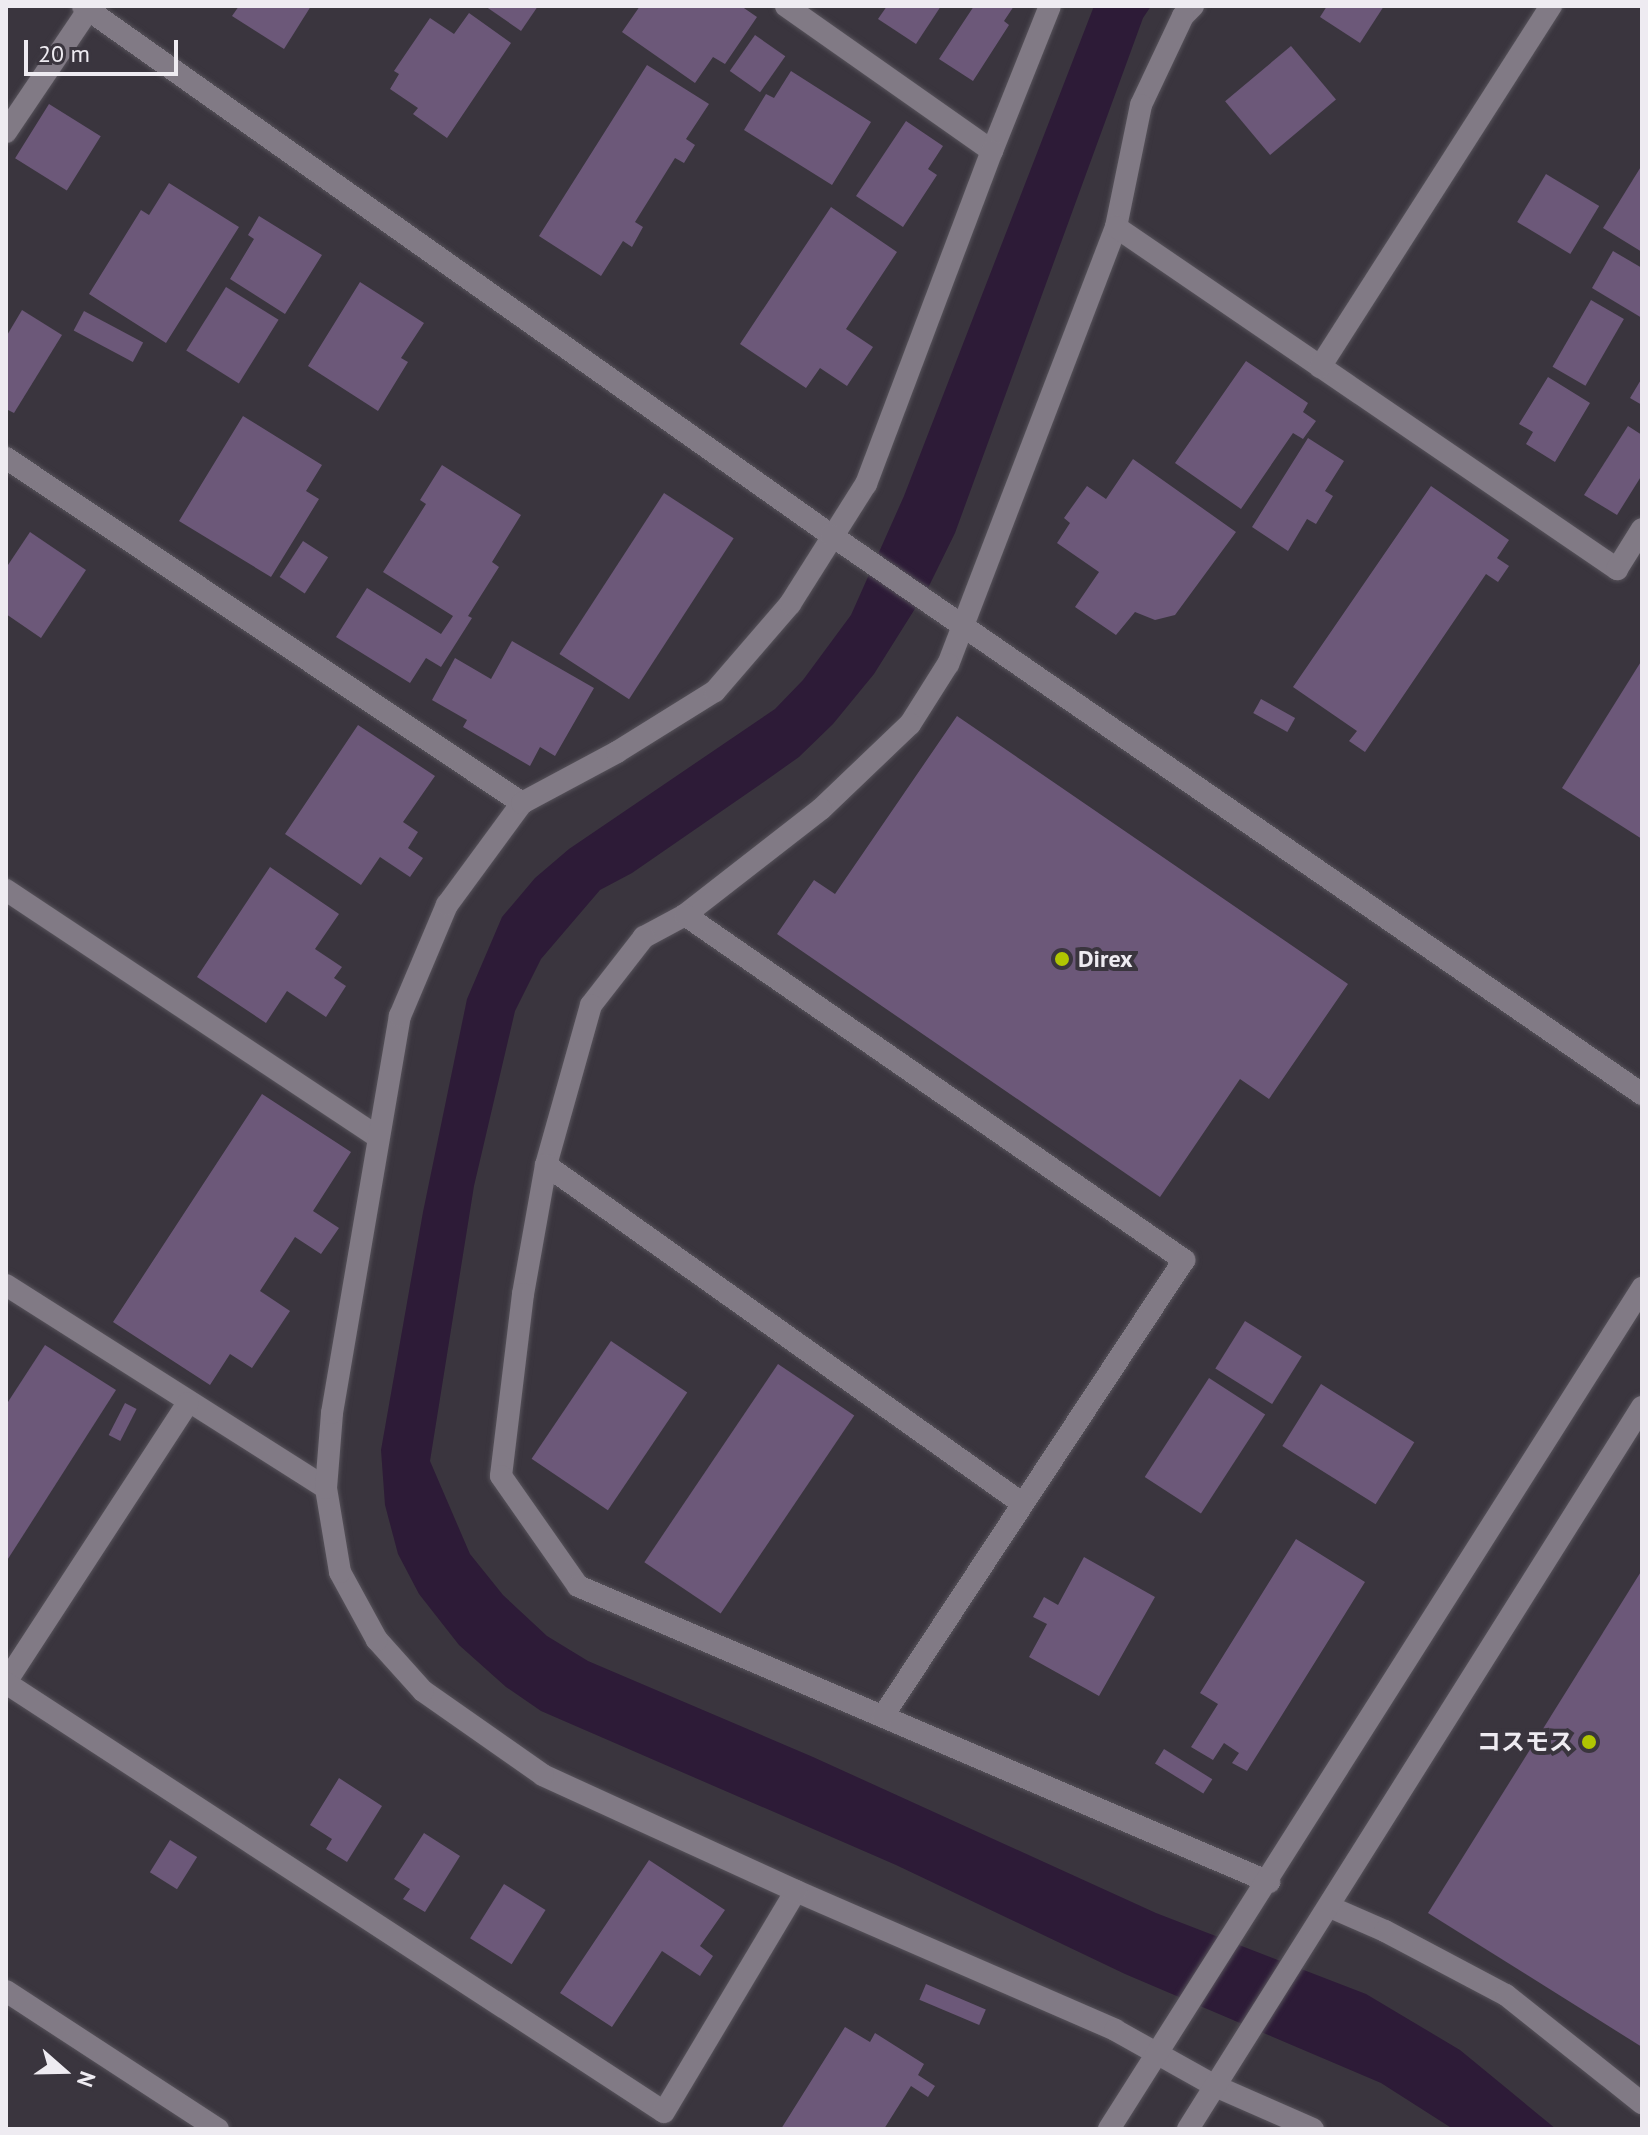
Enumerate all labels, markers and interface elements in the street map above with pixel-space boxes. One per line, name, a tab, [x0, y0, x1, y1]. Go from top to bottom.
scale bar	[28, 24, 182, 74]
text: 20 m	[38, 38, 90, 69]
place label: Direx	[1078, 945, 1133, 973]
marker: Direx	[1053, 950, 1071, 968]
place label: コスモス	[1477, 1728, 1573, 1756]
marker: コスモス	[1580, 1733, 1598, 1751]
north arrow	[24, 2031, 104, 2111]
text: N	[71, 2068, 102, 2091]

